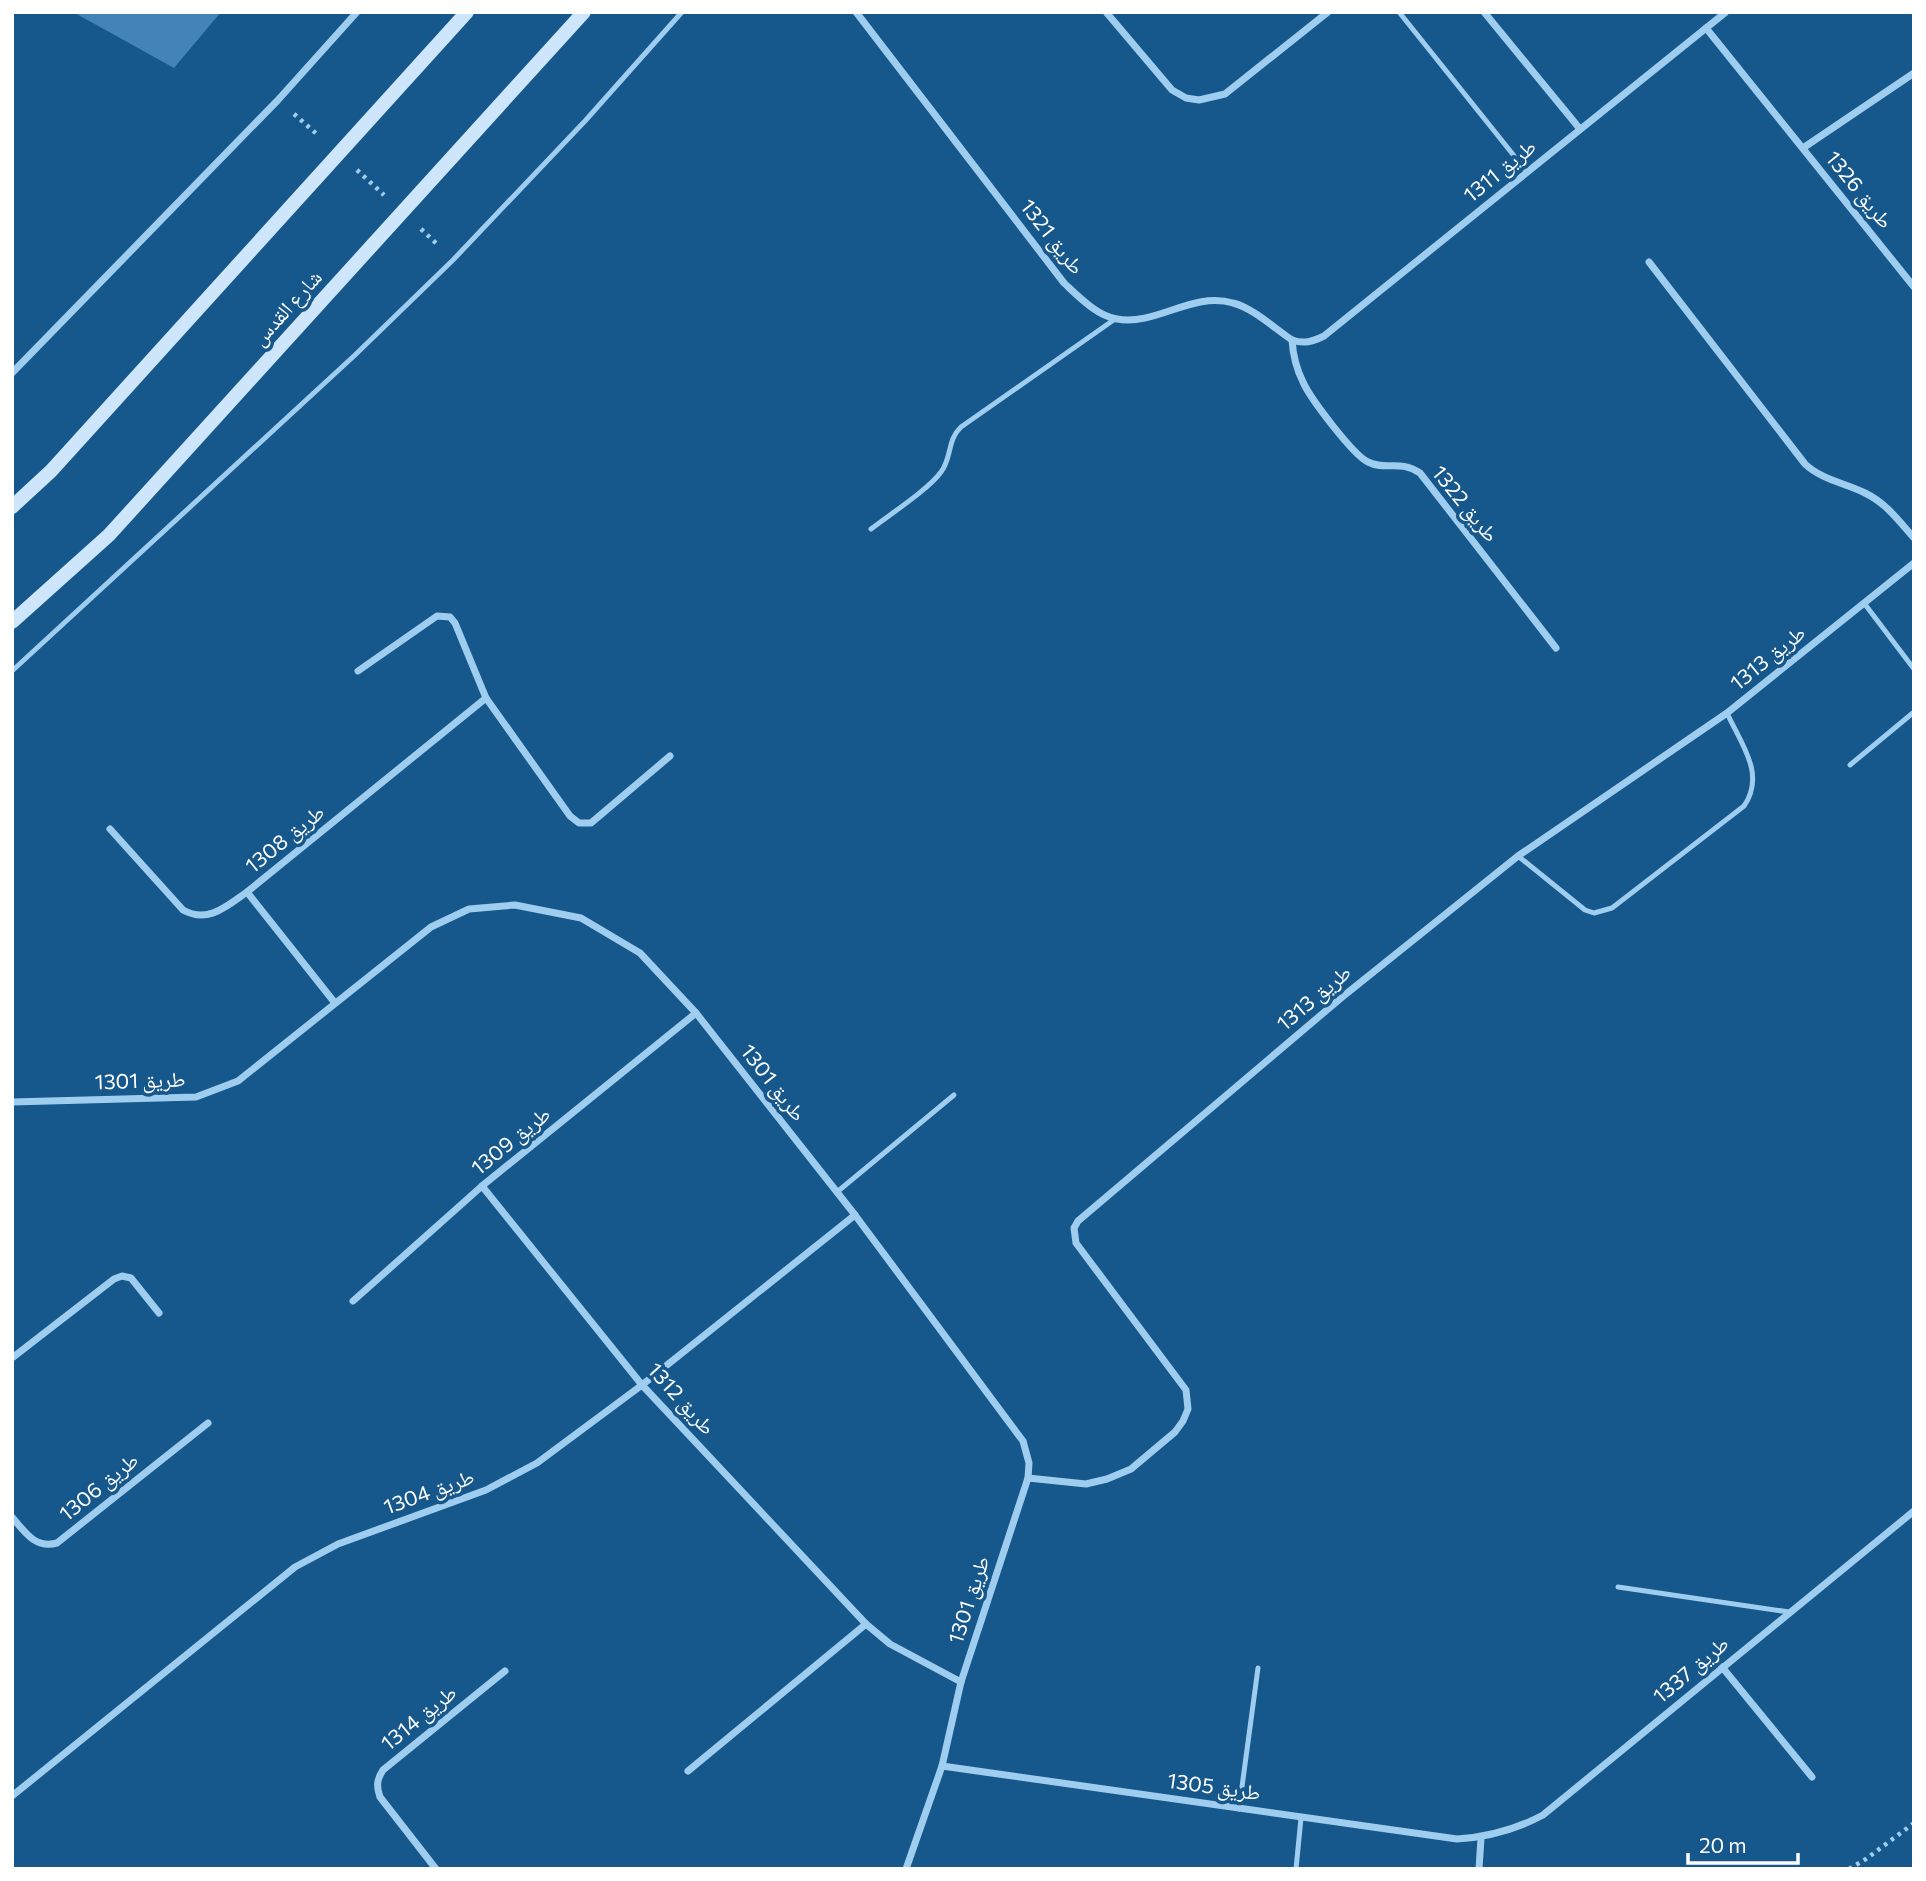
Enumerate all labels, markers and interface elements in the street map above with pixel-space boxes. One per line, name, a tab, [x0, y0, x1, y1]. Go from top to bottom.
street label: طريق 1311	[1458, 133, 1542, 208]
street label: طريق 1326	[1820, 145, 1899, 234]
street label: طريق 1321	[1014, 193, 1090, 280]
street label: شارع القدس	[246, 264, 328, 351]
street label: طريق 1322	[1426, 460, 1505, 548]
street label: طريق 1313	[1725, 619, 1811, 696]
street label: طريق 1308	[239, 798, 330, 879]
street label: طريق 1313	[1271, 959, 1356, 1037]
street label: طريق 1301	[735, 1039, 812, 1127]
street label: طريق 1301	[94, 1065, 186, 1096]
street label: طريق 1309	[465, 1100, 556, 1181]
street label: طريق 1312	[642, 1357, 721, 1441]
street label: طريق 1306	[53, 1446, 144, 1527]
street label: طريق 1304	[380, 1463, 478, 1520]
street label: طريق 1301	[942, 1553, 995, 1647]
street label: طريق 1337	[1647, 1630, 1734, 1709]
street label: طريق 1314	[375, 1679, 462, 1756]
street label: طريق 1305	[1166, 1767, 1262, 1806]
scale bar	[1688, 1822, 1798, 1866]
text: 20 m	[1699, 1832, 1747, 1857]

